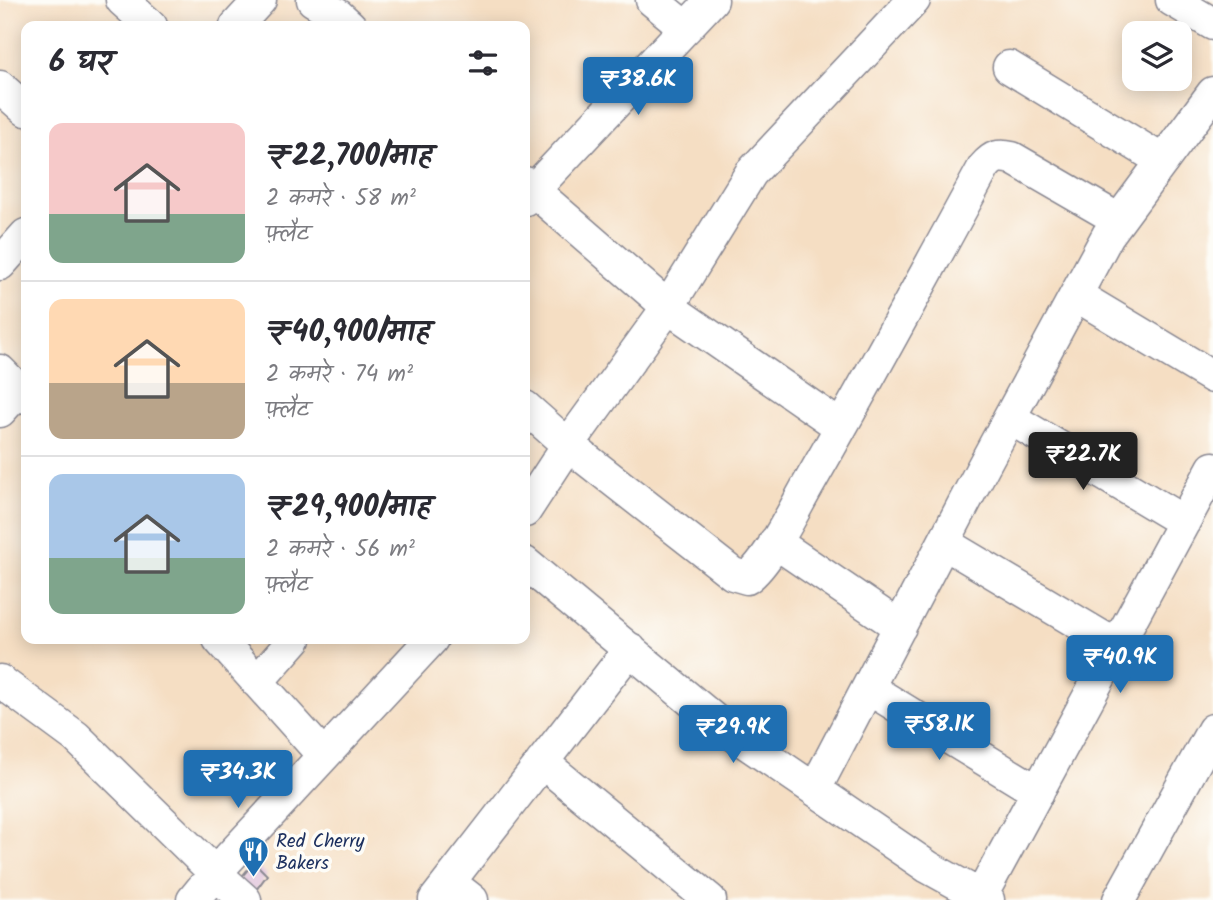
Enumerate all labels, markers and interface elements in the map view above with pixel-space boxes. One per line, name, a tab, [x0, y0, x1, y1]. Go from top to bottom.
map controls	[1122, 21, 1192, 91]
button: layers	[1122, 21, 1192, 91]
text: 6 घर	[49, 39, 112, 87]
icon: filters	[464, 44, 502, 82]
pin: ₹38.6K	[581, 58, 695, 117]
text: ₹38.6K	[599, 62, 677, 98]
text: ₹22,700/माह	[266, 133, 432, 181]
icon: home	[105, 151, 189, 235]
text: 2 कमरे · 58 m²	[266, 181, 416, 217]
text: फ़्लैट	[266, 217, 310, 253]
text: ₹40,900/माह	[266, 309, 430, 357]
icon: home	[105, 327, 189, 411]
text: 2 कमरे · 74 m²	[266, 357, 413, 393]
text: फ़्लैट	[266, 393, 310, 429]
pin: ₹22.7K	[1026, 433, 1140, 492]
text: ₹22.7K	[1045, 437, 1121, 473]
text: ₹29,900/माह	[266, 484, 431, 532]
icon: home	[105, 502, 189, 586]
text: 2 कमरे · 56 m²	[266, 532, 415, 568]
text: फ़्लैट	[266, 568, 310, 604]
pin: ₹40.9K	[1063, 636, 1177, 695]
text: ₹40.9K	[1082, 640, 1158, 676]
pin: ₹58.1K	[882, 702, 996, 762]
pin: ₹29.9K	[676, 706, 790, 765]
text: ₹58.1K	[903, 707, 975, 743]
text: ₹29.9K	[695, 710, 771, 746]
pin: ₹34.3K	[181, 750, 295, 810]
text: ₹34.3K	[199, 755, 277, 791]
place label: Red Cherry Bakers	[276, 827, 365, 879]
restaurant icon: Red Cherry Bakers	[236, 834, 270, 878]

